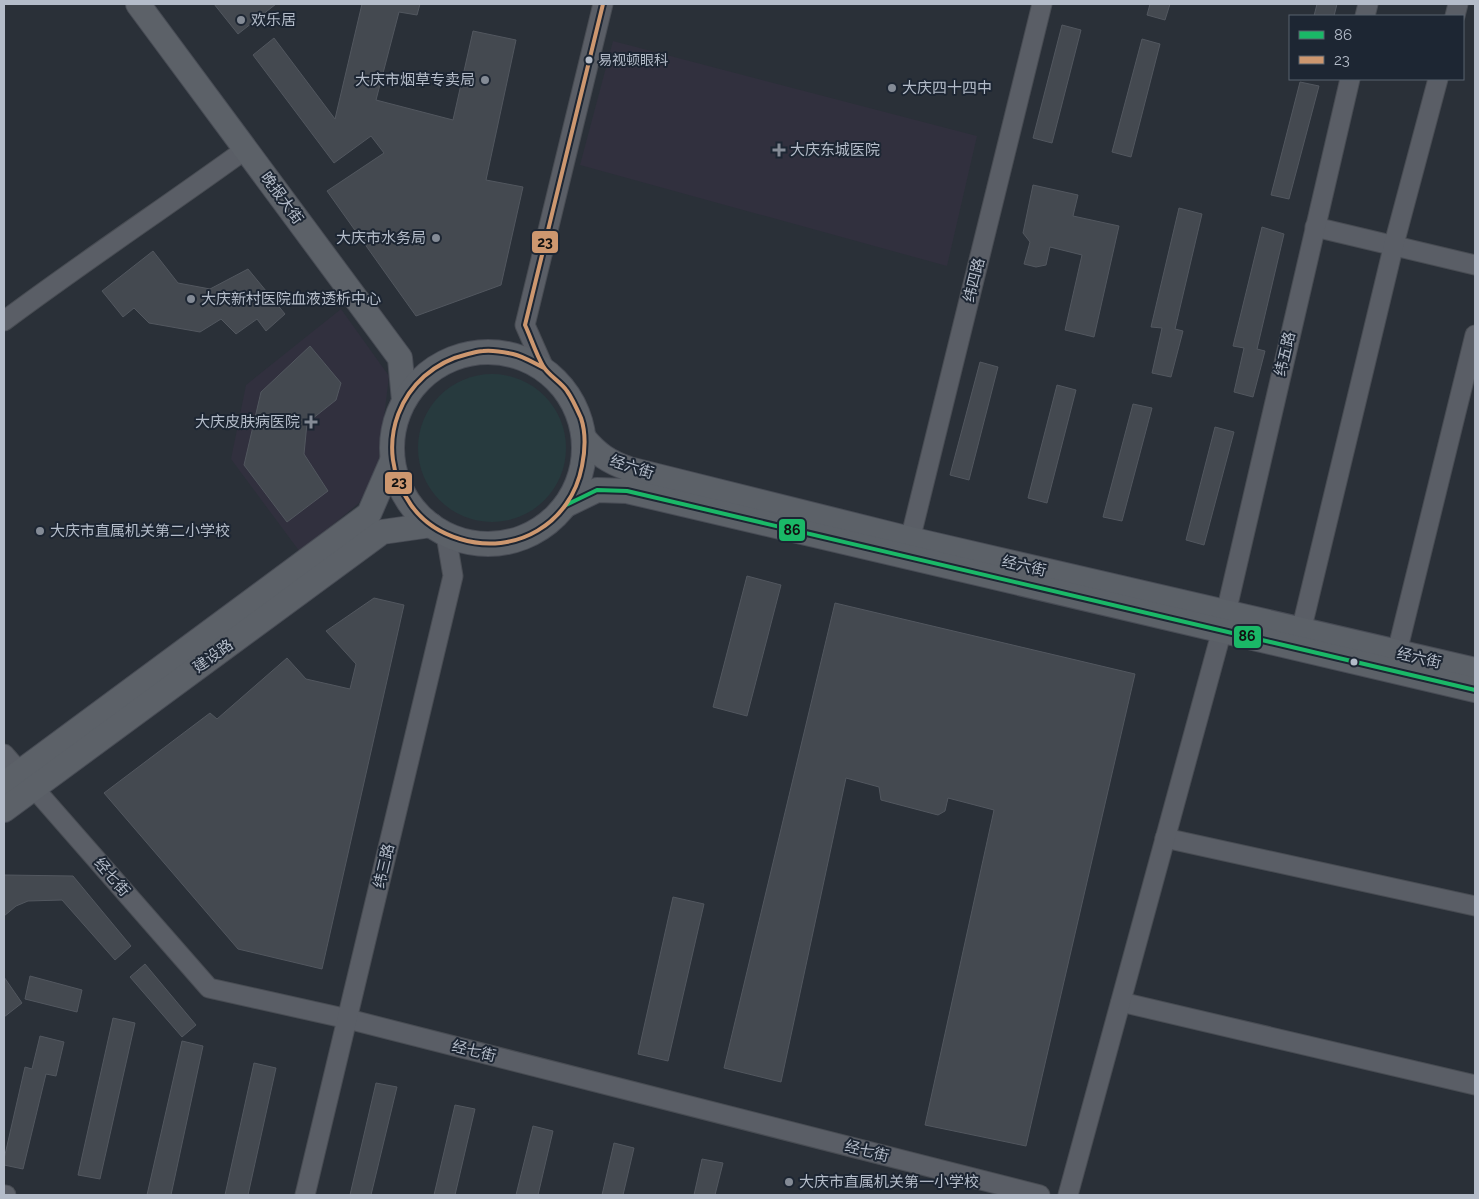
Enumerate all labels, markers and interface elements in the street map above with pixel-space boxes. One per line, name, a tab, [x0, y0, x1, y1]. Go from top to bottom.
place label: 欢乐居	[251, 11, 296, 29]
marker: 欢乐居	[235, 14, 247, 26]
legend	[1289, 15, 1464, 80]
text: 86	[1334, 26, 1352, 44]
text: 23	[1334, 51, 1350, 69]
place label: 易视顿眼科	[598, 52, 668, 68]
marker: 易视顿眼科	[584, 55, 594, 65]
place label: 大庆市烟草专卖局	[355, 71, 475, 89]
marker: 大庆市烟草专卖局	[479, 74, 491, 86]
place label: 大庆四十四中	[902, 79, 992, 97]
marker: 大庆四十四中	[886, 82, 898, 94]
place label: 大庆东城医院	[790, 141, 880, 159]
marker: 大庆东城医院	[772, 143, 786, 157]
street label: 晚报大街	[257, 168, 307, 228]
place label: 大庆市水务局	[336, 229, 426, 247]
line badge: 23	[531, 230, 559, 254]
marker: 大庆市水务局	[430, 232, 442, 244]
text: 23	[537, 234, 553, 250]
street label: 纬四路	[960, 256, 988, 304]
place label: 大庆新村医院血液透析中心	[201, 290, 381, 308]
marker: 大庆新村医院血液透析中心	[185, 293, 197, 305]
street label: 纬五路	[1271, 330, 1299, 378]
place label: 大庆皮肤病医院	[195, 413, 300, 431]
marker: 大庆皮肤病医院	[304, 415, 318, 429]
street label: 经六街	[608, 451, 656, 483]
line badge: 23	[384, 471, 413, 495]
text: 23	[391, 474, 407, 490]
line badge: 86	[778, 518, 806, 542]
place label: 大庆市直属机关第二小学校	[50, 522, 230, 540]
text: 86	[784, 522, 800, 538]
marker: 大庆市直属机关第二小学校	[34, 525, 46, 537]
street label: 经六街	[1000, 552, 1048, 580]
line badge: 86	[1233, 625, 1262, 649]
text: 86	[1239, 628, 1255, 644]
street label: 建设路	[190, 635, 236, 677]
street label: 经六街	[1395, 644, 1443, 672]
unlabelled marker	[1349, 657, 1359, 667]
street label: 纬三路	[370, 842, 398, 890]
street label: 经七街	[90, 854, 134, 900]
street label: 经七街	[450, 1037, 498, 1065]
street label: 经七街	[843, 1137, 891, 1165]
place label: 大庆市直属机关第一小学校	[799, 1173, 979, 1191]
marker: 大庆市直属机关第一小学校	[783, 1176, 795, 1188]

